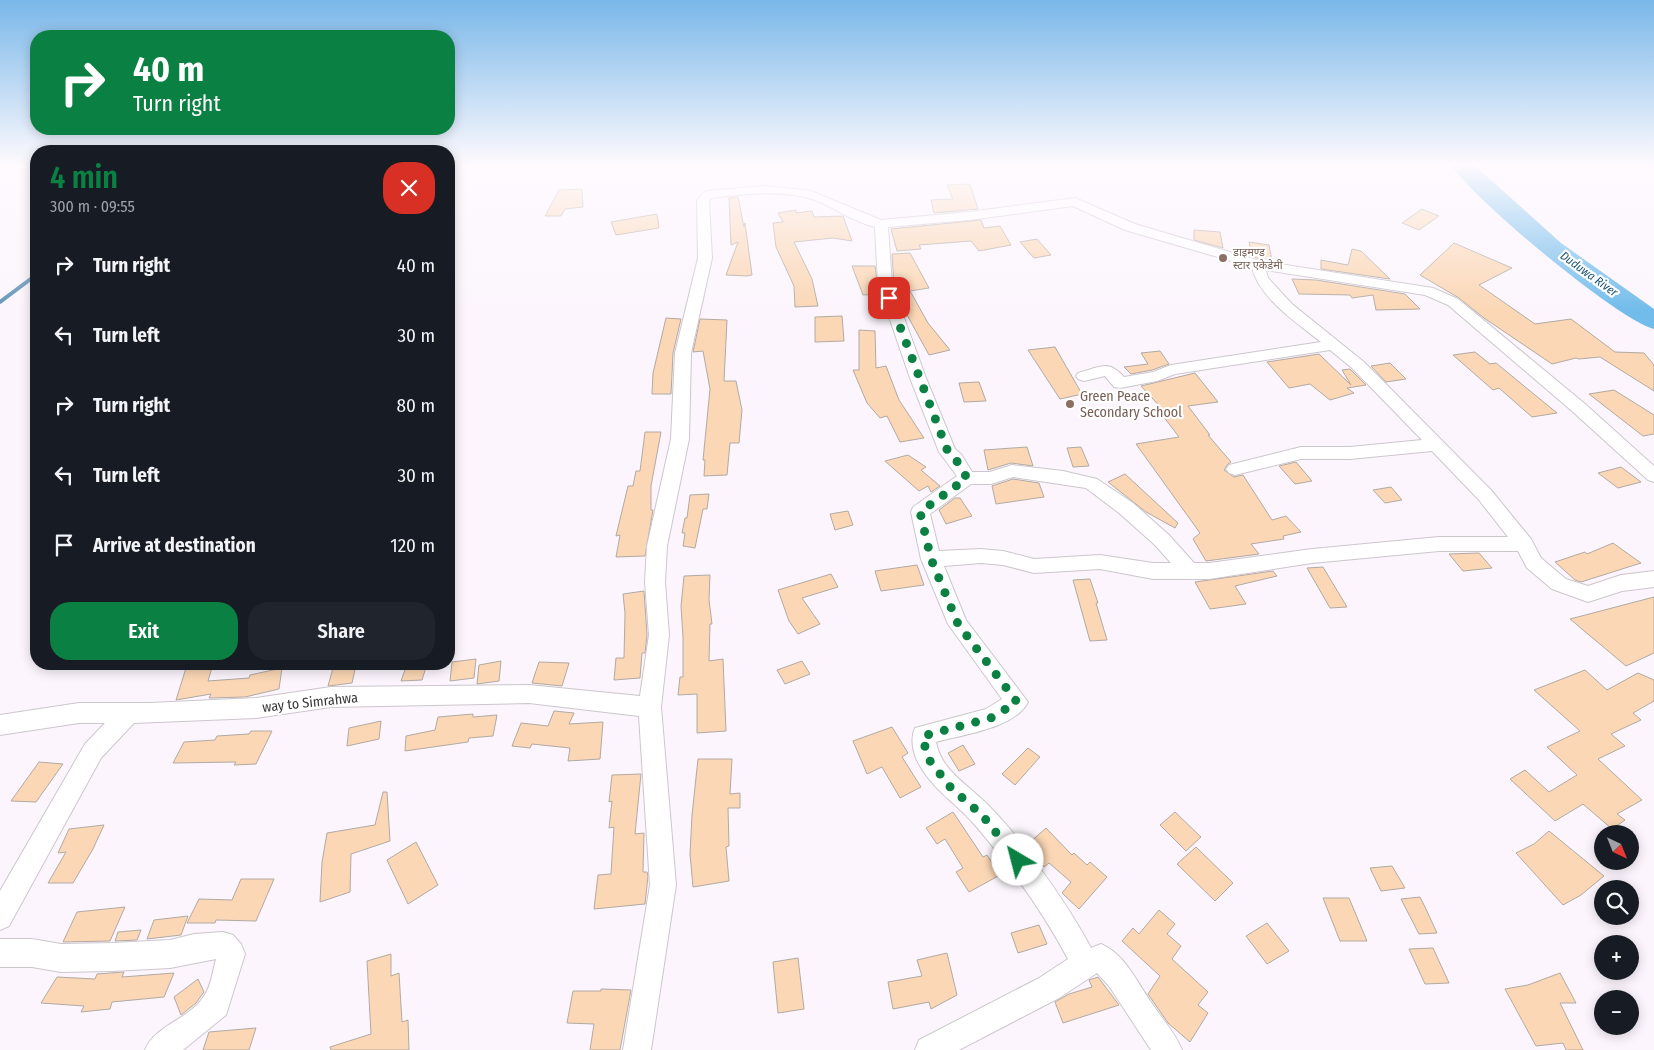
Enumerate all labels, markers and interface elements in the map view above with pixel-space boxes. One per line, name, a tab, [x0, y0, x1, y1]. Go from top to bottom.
text: 40 m	[133, 48, 204, 90]
icon: right	[50, 50, 115, 115]
text: Turn right	[133, 90, 221, 117]
text: 4 min	[50, 160, 118, 196]
button: close	[383, 162, 435, 214]
text: 300 m · 09:55	[50, 197, 135, 216]
place label: डाइमण्ड स्टार एकेडेमी	[1232, 246, 1283, 272]
water label: Duduwa River	[1558, 249, 1621, 300]
icon: right	[50, 251, 78, 279]
marker: डाइमण्ड स्टार एकेडेमी	[1217, 252, 1229, 264]
text: Turn right	[93, 254, 170, 277]
text: 40 m	[397, 254, 435, 277]
pin	[868, 277, 910, 319]
icon: arrive	[875, 284, 903, 312]
icon: left	[50, 321, 78, 349]
text: Turn left	[93, 324, 160, 347]
text: 30 m	[397, 324, 435, 347]
place label: Green Peace Secondary School	[1080, 388, 1182, 421]
icon: right	[50, 391, 78, 419]
text: Turn right	[93, 394, 170, 417]
text: 80 m	[397, 394, 435, 417]
marker: Green Peace Secondary School	[1064, 398, 1076, 410]
icon: left	[50, 461, 78, 489]
text: Turn left	[93, 464, 160, 487]
text: 30 m	[397, 464, 435, 487]
icon: arrive	[50, 531, 78, 559]
text: Arrive at destination	[93, 534, 256, 557]
text: 120 m	[390, 534, 435, 557]
button: Exit	[50, 602, 238, 660]
button: Share	[248, 602, 435, 660]
street label: way to Simrahwa	[261, 689, 359, 716]
north arrow	[1594, 825, 1639, 870]
map controls	[1594, 825, 1639, 1035]
position arrow	[991, 833, 1043, 885]
button: search	[1594, 880, 1639, 925]
button: +	[1594, 935, 1639, 980]
button: −	[1594, 990, 1639, 1035]

